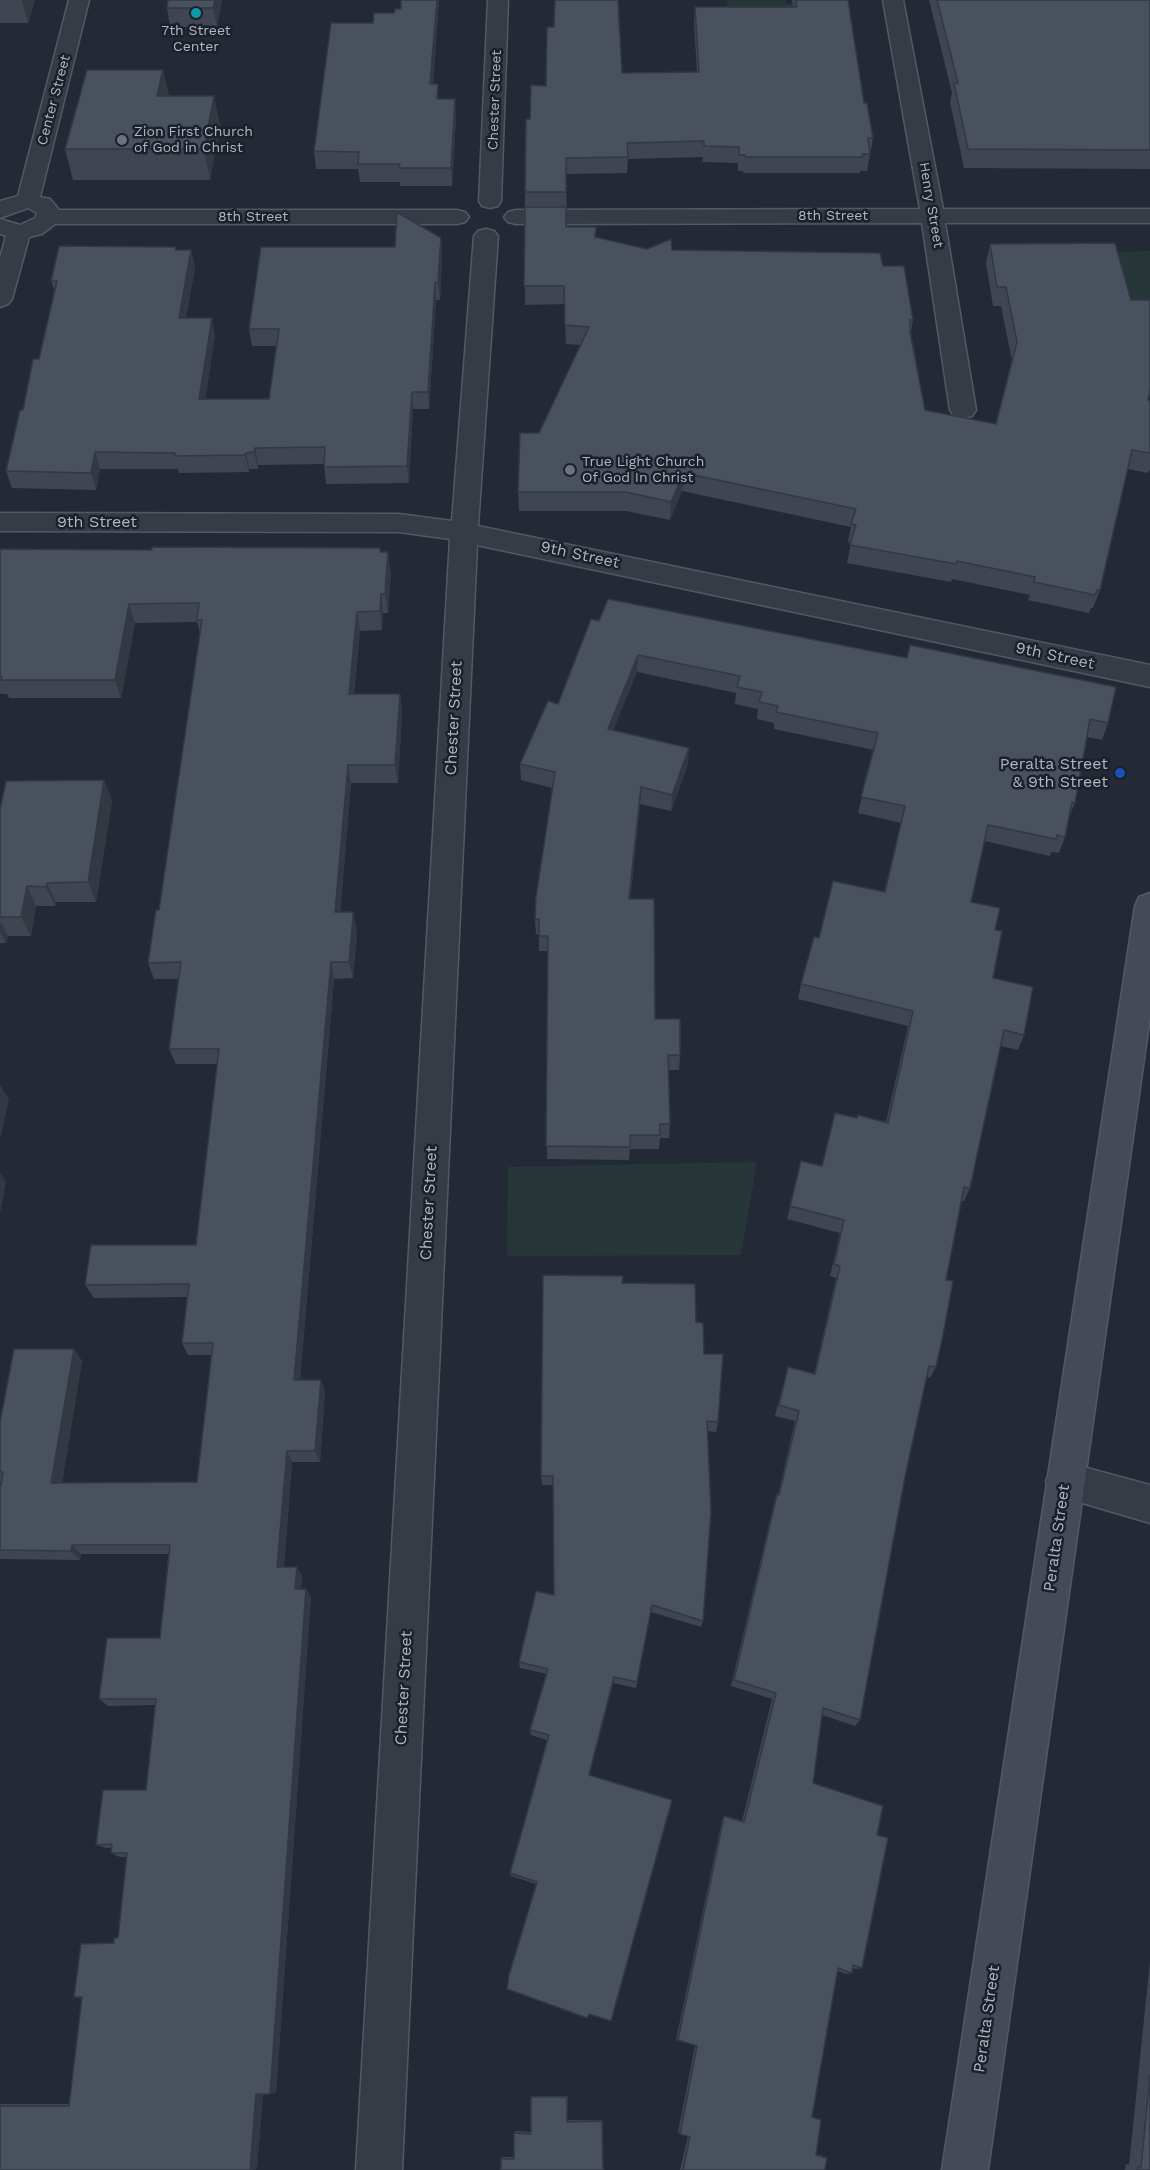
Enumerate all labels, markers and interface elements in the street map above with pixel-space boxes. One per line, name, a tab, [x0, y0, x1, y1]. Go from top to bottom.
marker: 7th Street Center	[189, 6, 203, 20]
place label: 7th Street Center	[161, 23, 231, 56]
street label: Chester Street	[485, 50, 505, 150]
street label: Center Street	[34, 53, 74, 147]
place label: Zion First Church of God in Christ	[134, 124, 253, 156]
marker: Zion First Church of God in Christ	[115, 133, 129, 147]
street label: Henry Street	[915, 161, 947, 249]
street label: 8th Street	[798, 208, 868, 224]
street label: 8th Street	[218, 209, 288, 225]
place label: True Light Church Of God In Christ	[582, 454, 704, 486]
marker: True Light Church Of God In Christ	[563, 463, 577, 477]
street label: 9th Street	[57, 512, 137, 532]
street label: 9th Street	[539, 537, 621, 573]
street label: 9th Street	[1014, 638, 1096, 674]
street label: Chester Street	[441, 660, 467, 776]
place label: Peralta Street & 9th Street	[1000, 754, 1108, 792]
marker: Peralta Street & 9th Street	[1113, 766, 1127, 780]
street label: Chester Street	[416, 1145, 442, 1261]
street label: Peralta Street	[1040, 1483, 1074, 1593]
street label: Chester Street	[391, 1630, 417, 1746]
street label: Peralta Street	[970, 1964, 1004, 2074]

